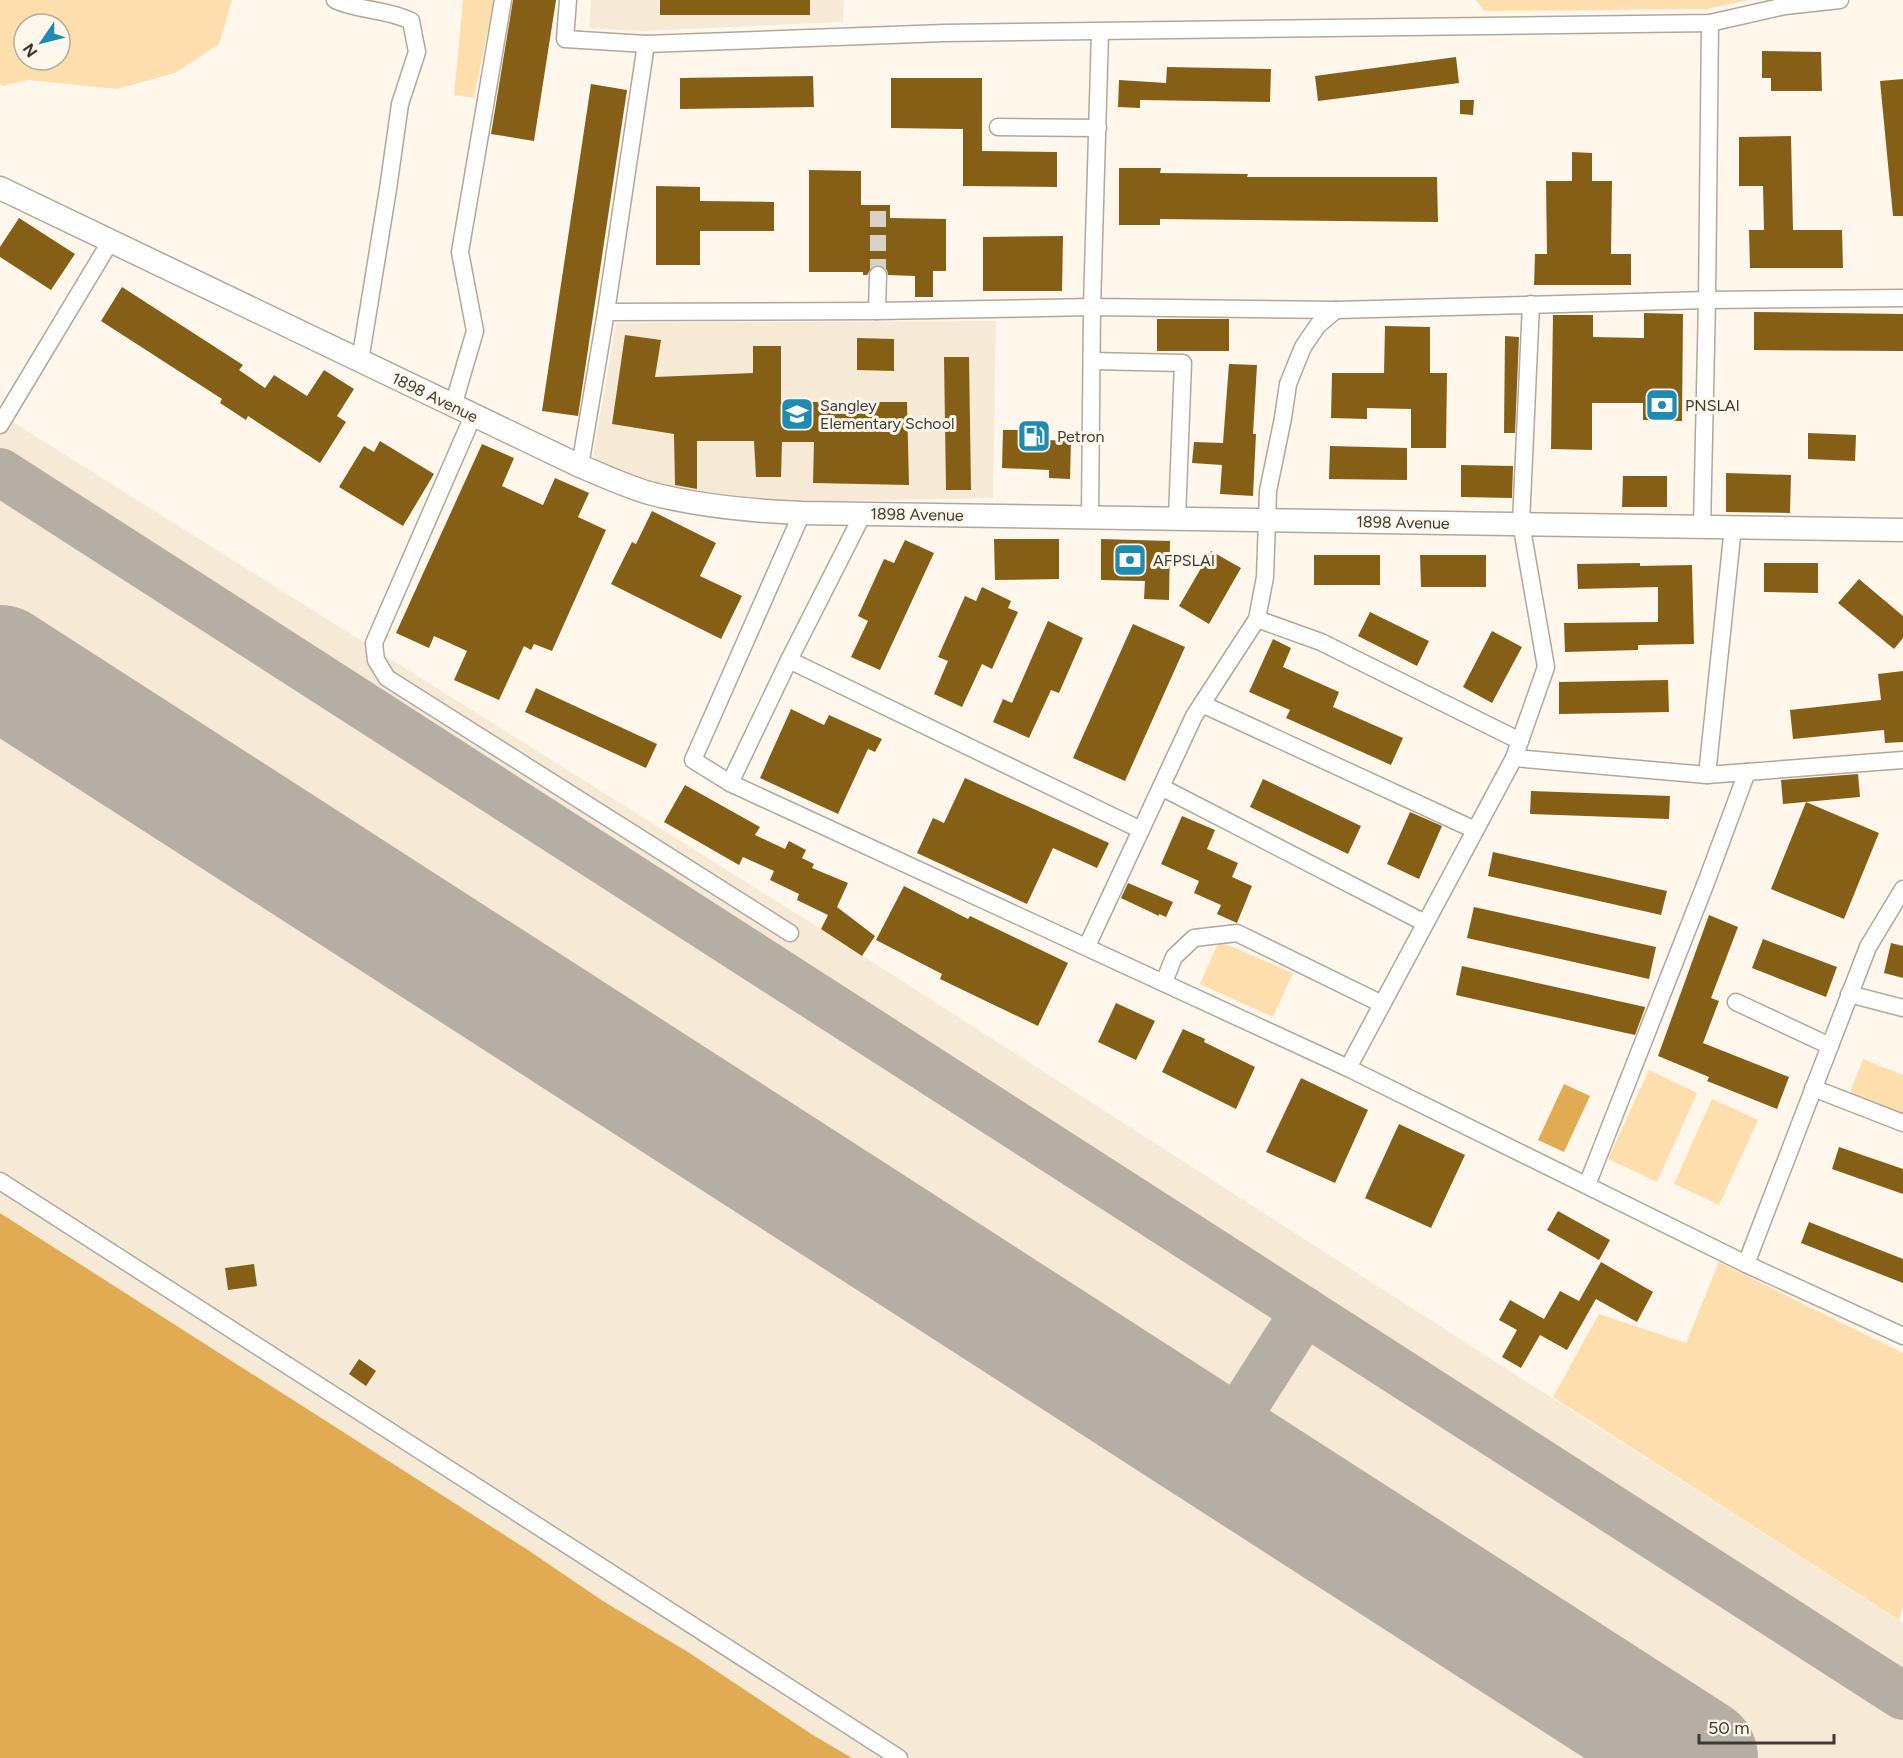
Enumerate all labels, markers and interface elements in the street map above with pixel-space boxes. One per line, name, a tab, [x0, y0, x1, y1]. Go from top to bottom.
north arrow	[12, 12, 72, 72]
text: N	[19, 40, 41, 61]
street label: 1898 Avenue	[389, 368, 481, 427]
bank icon: PNSLAI	[1644, 387, 1680, 423]
school or university icon: Sangley Elementary School	[779, 396, 815, 432]
place label: Sangley Elementary School	[820, 396, 954, 433]
place label: PNSLAI	[1685, 396, 1740, 415]
fuel station icon: Petron	[1016, 418, 1052, 454]
place label: Petron	[1057, 427, 1105, 446]
street label: 1898 Avenue	[870, 504, 964, 525]
street label: 1898 Avenue	[1356, 512, 1450, 533]
bank icon: AFPSLAI	[1112, 542, 1148, 578]
place label: AFPSLAI	[1153, 551, 1215, 570]
scale bar	[1699, 1707, 1834, 1745]
text: 50 m	[1708, 1717, 1750, 1739]

